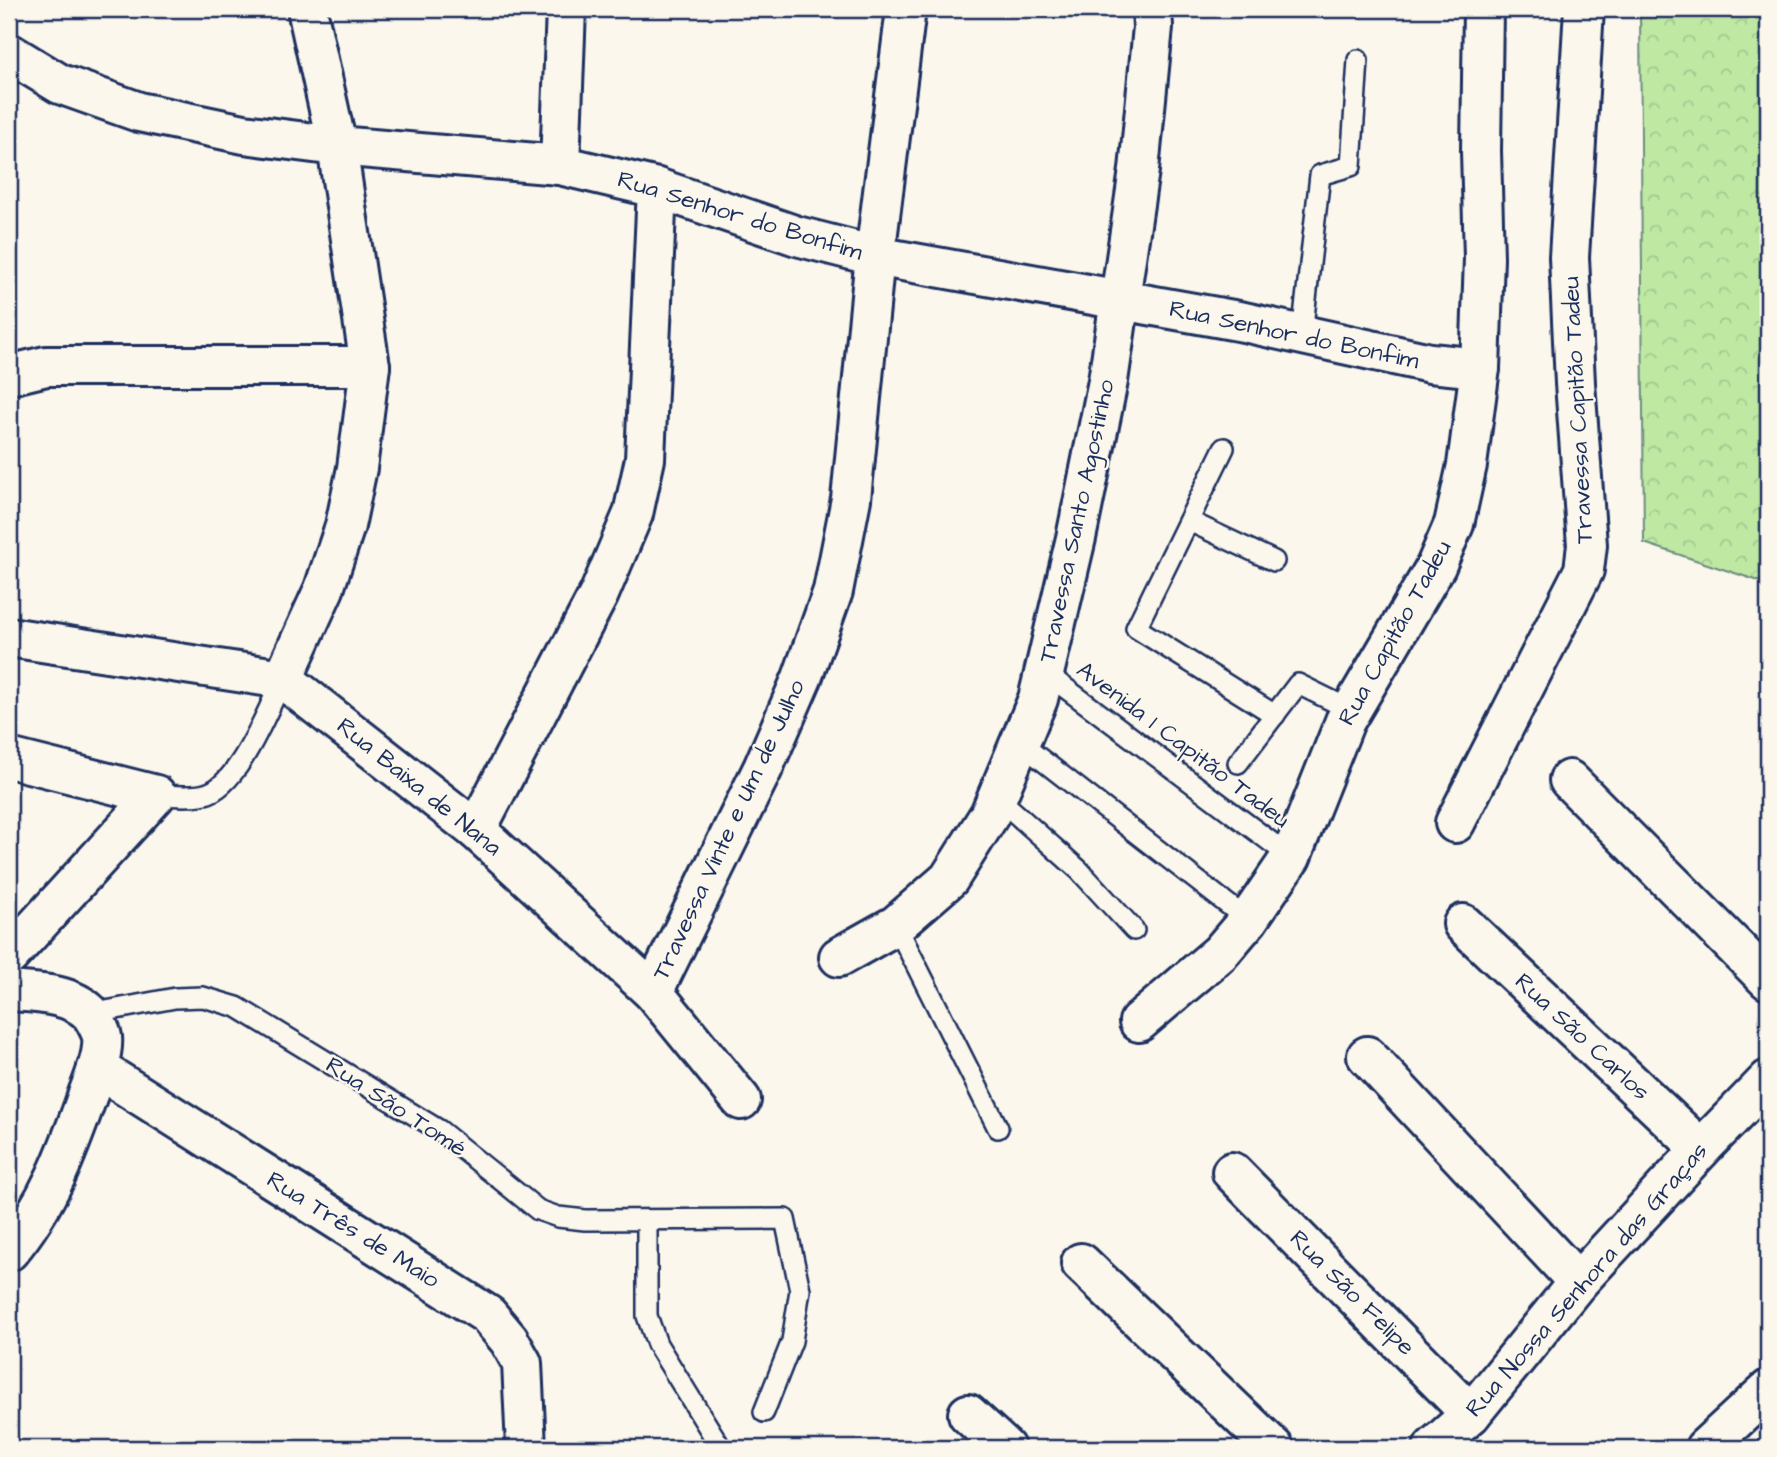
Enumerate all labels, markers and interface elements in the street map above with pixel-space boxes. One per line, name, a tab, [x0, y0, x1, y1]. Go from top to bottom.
street label: Rua Senhor do Bonfim	[613, 163, 867, 270]
street label: Travessa Capitão Tadeu	[1554, 275, 1602, 545]
street label: Rua Senhor do Bonfim	[1166, 292, 1422, 378]
street label: Travessa Santo Agostinho	[1030, 376, 1125, 666]
street label: Rua Capitão Tadeu	[1330, 534, 1460, 732]
street label: Avenida 1 Capitão Tadeu	[1069, 653, 1297, 837]
street label: Travessa Vinte e Um de Julho	[644, 674, 814, 986]
street label: Rua Baixa de Nana	[329, 710, 509, 864]
street label: Rua São Carlos	[1507, 965, 1657, 1109]
street label: Rua São Tomé	[319, 1049, 473, 1165]
street label: Rua Nossa Senhora das Graças	[1458, 1135, 1716, 1425]
street label: Rua Três de Maio	[260, 1163, 446, 1297]
street label: Rua São Felipe	[1282, 1223, 1422, 1363]

